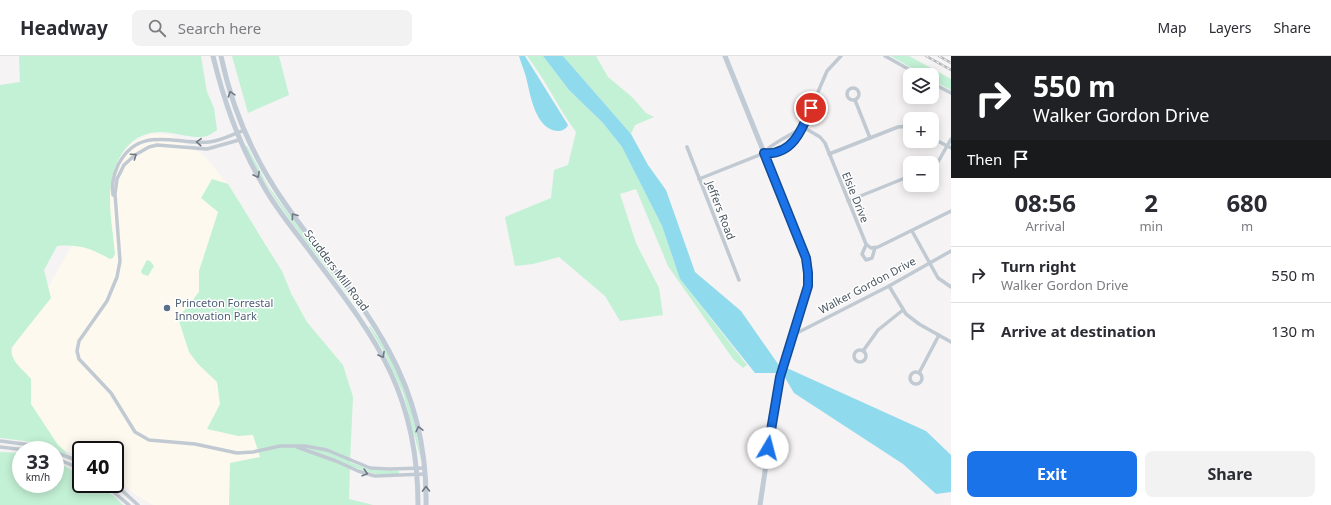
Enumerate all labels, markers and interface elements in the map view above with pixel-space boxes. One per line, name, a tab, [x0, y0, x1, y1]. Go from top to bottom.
search box	[132, 10, 412, 46]
text: Headway	[20, 15, 108, 41]
icon: search	[146, 17, 168, 39]
text: Search here	[178, 18, 261, 38]
text: Map	[1158, 18, 1187, 37]
text: Layers	[1209, 18, 1251, 37]
text: Share	[1273, 18, 1311, 37]
text: 550 m	[1033, 67, 1116, 105]
map controls	[903, 68, 939, 192]
button: layers	[903, 68, 939, 104]
icon: right	[967, 72, 1019, 124]
one-way arrow	[227, 91, 236, 98]
pin	[794, 91, 828, 125]
icon: arrive	[800, 97, 822, 119]
text: Walker Gordon Drive	[1033, 103, 1209, 127]
button: +	[903, 112, 939, 148]
one-way arrow	[196, 137, 202, 146]
icon: arrive	[1010, 148, 1032, 170]
text: Then	[967, 149, 1002, 169]
one-way arrow	[130, 154, 137, 161]
button: −	[903, 156, 939, 192]
street label: Elsie Drive	[839, 169, 873, 225]
one-way arrow	[252, 171, 259, 178]
street label: Jeffers Road	[703, 177, 739, 242]
text: 08:56	[1014, 186, 1076, 219]
text: 2	[1144, 186, 1158, 219]
text: 680	[1226, 186, 1268, 219]
one-way arrow	[291, 213, 299, 220]
text: Arrival	[1025, 217, 1065, 235]
text: min	[1139, 217, 1163, 235]
text: m	[1241, 217, 1253, 235]
street label: Scudders Mill Road	[301, 226, 373, 314]
street label: Walker Gordon Drive	[816, 253, 918, 317]
text: Turn right	[1001, 256, 1076, 276]
icon: right	[967, 264, 989, 286]
text: 550 m	[1271, 265, 1315, 285]
text: Walker Gordon Drive	[1001, 276, 1128, 294]
place label: Princeton Forrestal Innovation Park	[175, 295, 273, 323]
marker: Princeton Forrestal Innovation Park	[162, 303, 172, 313]
icon: arrive	[967, 320, 989, 342]
text: Arrive at destination	[1001, 321, 1156, 341]
text: 130 m	[1271, 321, 1315, 341]
one-way arrow	[378, 351, 385, 358]
one-way arrow	[415, 426, 423, 433]
position arrow	[747, 427, 789, 469]
speed limit sign: 40	[72, 441, 124, 493]
text: 33	[27, 448, 49, 475]
button: Exit	[967, 451, 1137, 497]
button: Share	[1145, 451, 1315, 497]
one-way arrow	[361, 468, 368, 477]
text: km/h	[26, 470, 50, 484]
one-way arrow	[422, 486, 430, 492]

